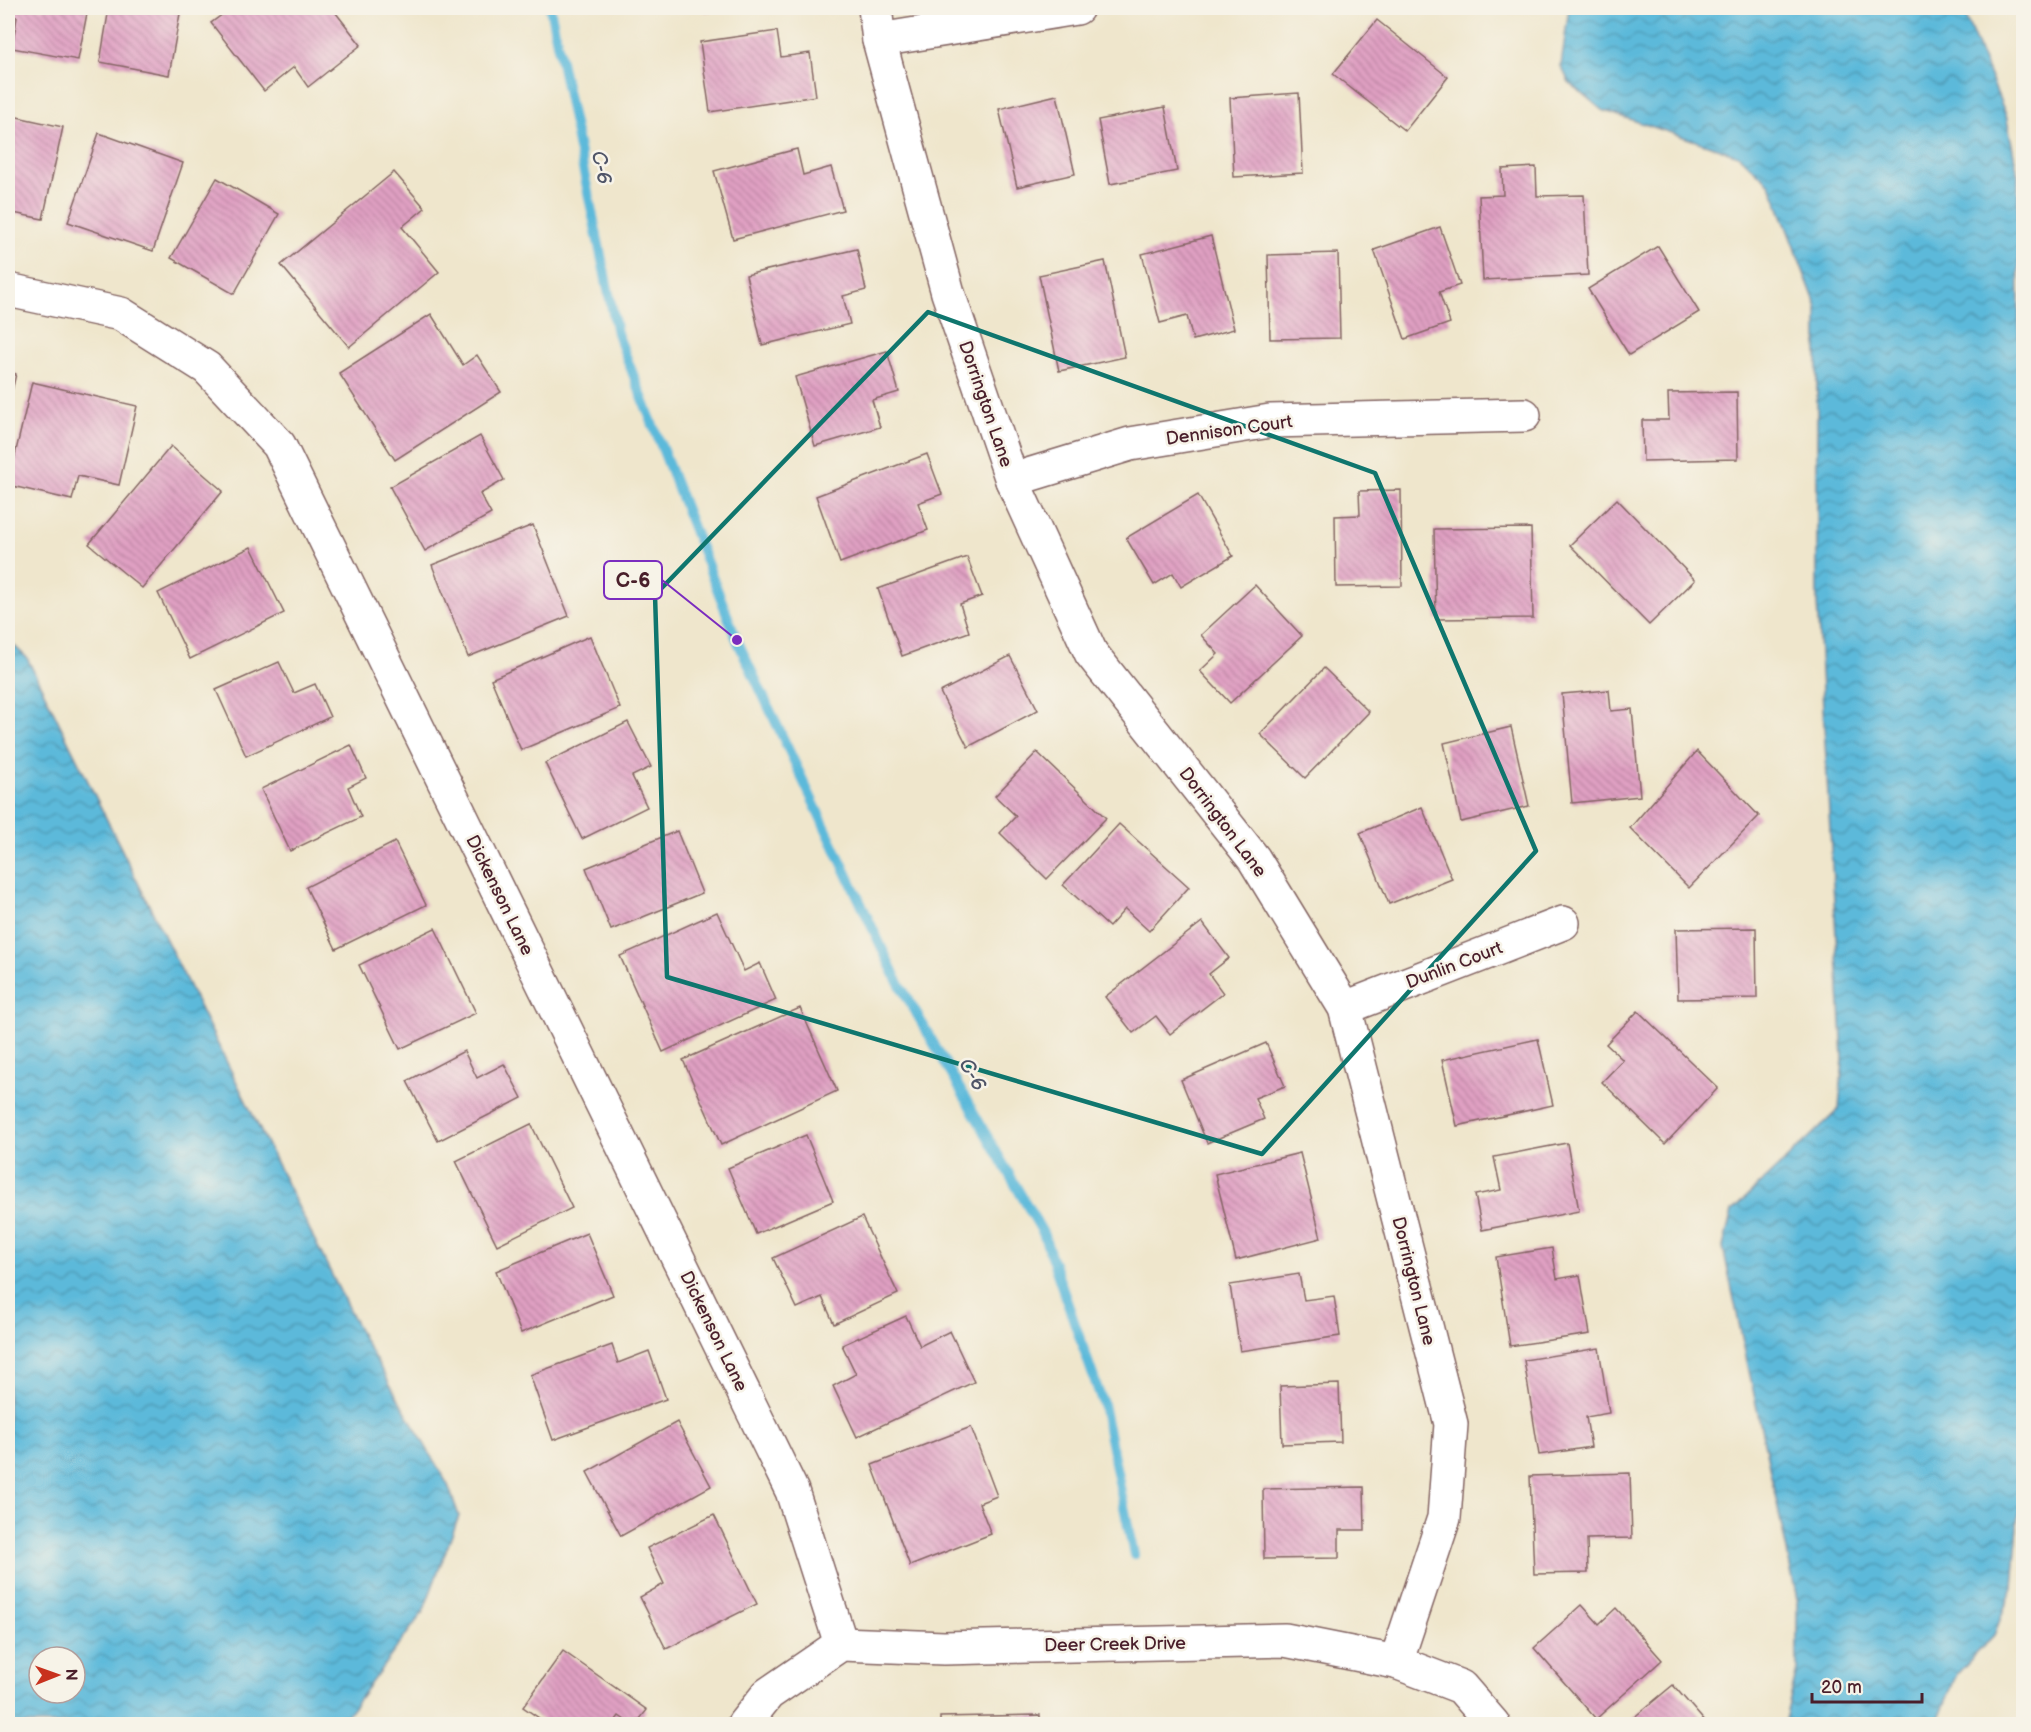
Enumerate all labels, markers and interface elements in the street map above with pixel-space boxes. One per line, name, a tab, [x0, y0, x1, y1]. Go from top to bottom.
water label: C-6	[586, 148, 616, 186]
street label: Dorrington Lane	[954, 338, 1017, 470]
street label: Dennison Court	[1165, 411, 1294, 450]
callout: C-6	[604, 561, 662, 599]
text: C-6	[616, 569, 650, 593]
street label: Dorrington Lane	[1175, 763, 1271, 882]
street label: Dickenson Lane	[461, 832, 538, 959]
street label: Dunlin Court	[1403, 937, 1506, 993]
water label: C-6	[953, 1054, 991, 1095]
street label: Dorrington Lane	[1387, 1215, 1440, 1348]
street label: Dickenson Lane	[675, 1268, 752, 1395]
street label: Deer Creek Drive	[1044, 1633, 1186, 1656]
north arrow	[27, 1645, 87, 1705]
scale bar	[1812, 1666, 1922, 1704]
text: N	[61, 1669, 80, 1681]
text: 20 m	[1821, 1677, 1862, 1698]

